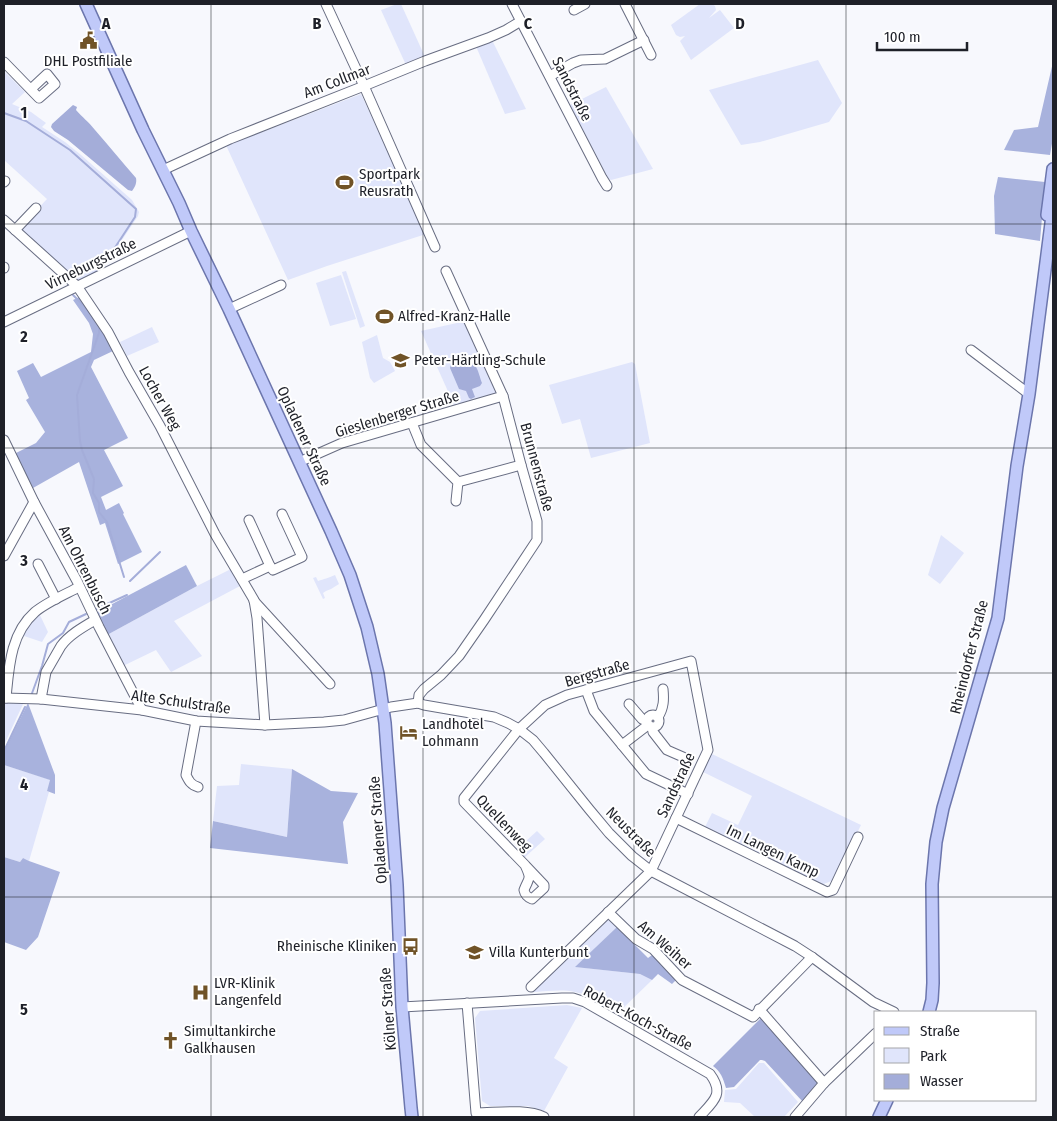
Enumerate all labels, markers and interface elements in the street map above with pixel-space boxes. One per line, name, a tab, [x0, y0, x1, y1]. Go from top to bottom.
text: A	[101, 14, 111, 33]
text: B	[313, 14, 322, 33]
text: C	[524, 14, 533, 33]
text: D	[735, 14, 745, 33]
scale bar	[877, 20, 967, 52]
text: 100 m	[884, 28, 921, 46]
public building icon: DHL Postfiliale	[78, 30, 98, 50]
place label: DHL Postfiliale	[44, 52, 132, 70]
street label: Sandstraße	[548, 54, 596, 124]
street label: Am Collmar	[301, 60, 374, 102]
text: 1	[21, 103, 27, 122]
place label: Sportpark Reusrath	[359, 165, 420, 200]
sports icon: Sportpark Reusrath	[335, 173, 355, 193]
street label: Virneburgstraße	[43, 234, 139, 294]
sports icon: Alfred-Kranz-Halle	[374, 306, 394, 326]
place label: Alfred-Kranz-Halle	[398, 307, 511, 325]
text: 2	[19, 327, 28, 346]
school or university icon: Peter-Härtling-Schule	[390, 350, 410, 370]
place label: Peter-Härtling-Schule	[414, 351, 546, 369]
street label: Locher Weg	[135, 363, 185, 433]
street label: Opladener Straße	[273, 383, 335, 489]
street label: Gieslenberger Straße	[333, 387, 461, 441]
street label: Brunnenstraße	[516, 421, 558, 513]
street label: Am Ohrenbusch	[55, 523, 115, 617]
text: 3	[19, 551, 28, 570]
street label: Rheindorfer Straße	[946, 598, 992, 716]
street label: Bergstraße	[563, 655, 631, 691]
street label: Alte Schulstraße	[130, 686, 232, 718]
place label: Landhotel Lohmann	[422, 715, 484, 750]
hotel icon: Landhotel Lohmann	[398, 723, 418, 743]
street label: Sandstraße	[653, 750, 699, 820]
text: 4	[20, 775, 28, 794]
street label: Opladener Straße	[365, 775, 391, 885]
street label: Quellenweg	[472, 791, 536, 855]
street label: Neustraße	[602, 803, 660, 861]
street label: Im Langen Kamp	[724, 821, 822, 881]
street label: Am Weiher	[634, 917, 696, 974]
bus stop icon: Rheinische Kliniken	[401, 936, 421, 956]
place label: Rheinische Kliniken	[277, 937, 397, 955]
school or university icon: Villa Kunterbunt	[465, 942, 485, 962]
place label: Villa Kunterbunt	[489, 943, 589, 961]
street label: Kölner Straße	[376, 967, 400, 1051]
place label: LVR-Klinik Langenfeld	[214, 974, 282, 1009]
hospital icon: LVR-Klinik Langenfeld	[190, 982, 210, 1002]
street label: Robert-Koch-Straße	[580, 982, 696, 1054]
text: 5	[20, 1000, 28, 1019]
legend	[874, 1011, 1037, 1101]
place label: Simultankirche Galkhausen	[184, 1022, 276, 1057]
text: Straße	[920, 1022, 960, 1040]
church icon: Simultankirche Galkhausen	[160, 1030, 180, 1050]
text: Park	[920, 1047, 947, 1065]
text: Wasser	[920, 1072, 964, 1090]

